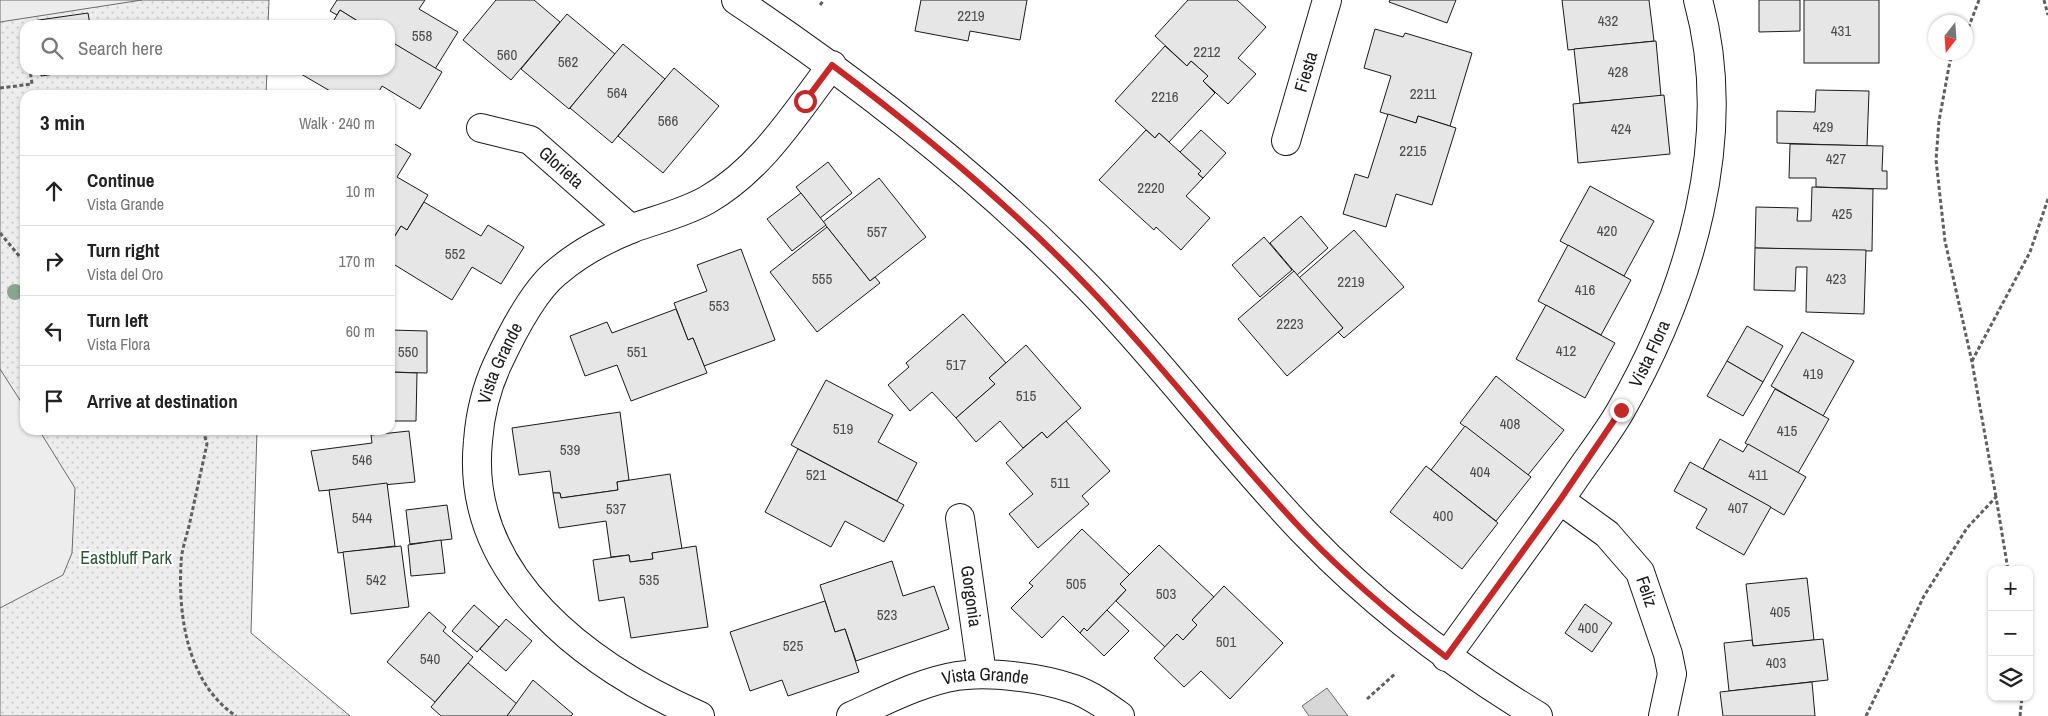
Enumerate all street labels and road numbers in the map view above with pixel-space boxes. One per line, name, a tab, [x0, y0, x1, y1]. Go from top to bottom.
street label: Fiesta	[1288, 49, 1323, 95]
street label: Glorieta	[534, 140, 589, 194]
street label: Vista Flora	[1623, 316, 1676, 391]
street label: Vista Grande	[471, 318, 528, 406]
street label: Gorgonia	[955, 564, 988, 628]
street label: Feliz	[1630, 573, 1664, 610]
street label: Vista Grande	[939, 661, 1031, 691]

